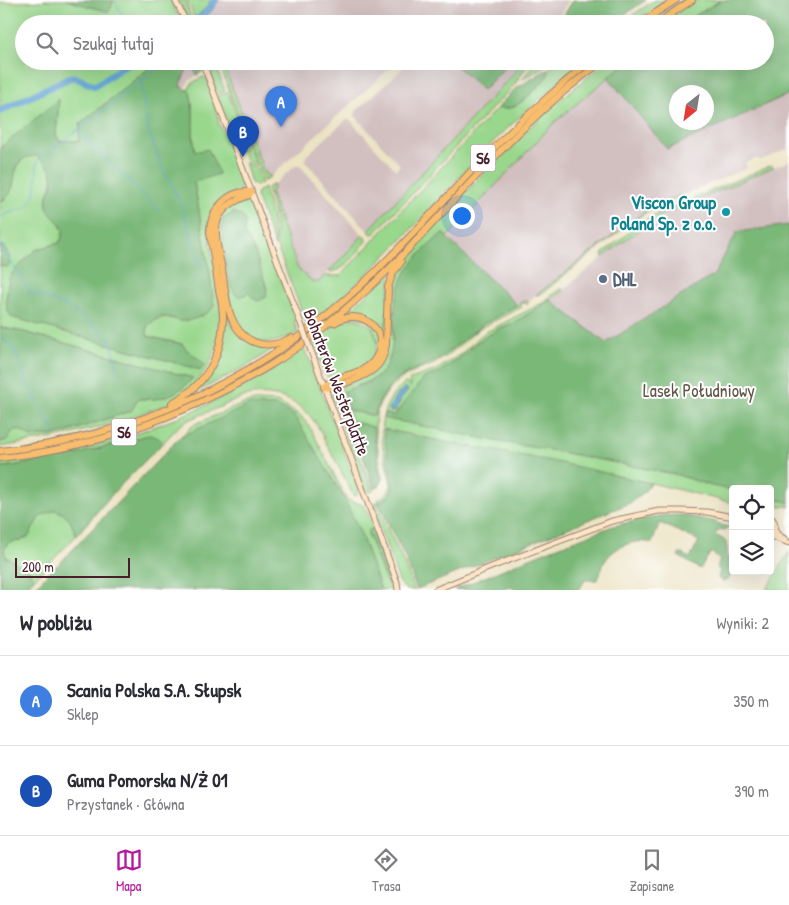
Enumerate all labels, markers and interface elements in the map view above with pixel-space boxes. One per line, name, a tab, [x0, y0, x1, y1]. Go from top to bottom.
search box	[15, 15, 774, 70]
icon: search	[33, 29, 61, 57]
text: Szukaj tutaj	[73, 30, 154, 56]
north arrow	[669, 85, 714, 130]
pin: A	[265, 86, 297, 127]
pin: B	[227, 116, 259, 157]
road number: S6	[470, 144, 496, 172]
place label: Viscon Group Poland Sp. z o.o.	[611, 190, 716, 237]
your location	[449, 203, 475, 229]
marker: Viscon Group Poland Sp. z o.o.	[720, 206, 732, 218]
place label: DHL	[613, 267, 637, 292]
marker: DHL	[597, 273, 609, 285]
street label: Bohaterów Westerplatte	[297, 305, 377, 459]
park label: Lasek Południowy	[643, 378, 755, 403]
road number: S6	[112, 418, 136, 446]
map controls	[729, 485, 774, 575]
button: locate	[729, 485, 774, 530]
button: layers	[729, 530, 774, 575]
scale bar	[15, 555, 130, 578]
text: 200 m	[22, 557, 54, 576]
text: W pobliżu	[20, 608, 92, 637]
text: Wyniki: 2	[716, 612, 769, 634]
text: Scania Polska S.A. Słupsk	[67, 677, 241, 703]
text: A	[32, 690, 40, 712]
text: 350 m	[733, 690, 769, 712]
text: Sklep	[67, 703, 98, 725]
text: Guma Pomorska N/Ż 01	[67, 767, 228, 793]
text: B	[32, 780, 40, 802]
text: 390 m	[734, 780, 769, 802]
text: Przystanek · Główna	[67, 793, 184, 815]
tab: Mapa	[115, 846, 143, 895]
tab: Trasa	[372, 846, 400, 895]
tab: Zapisane	[630, 846, 674, 895]

